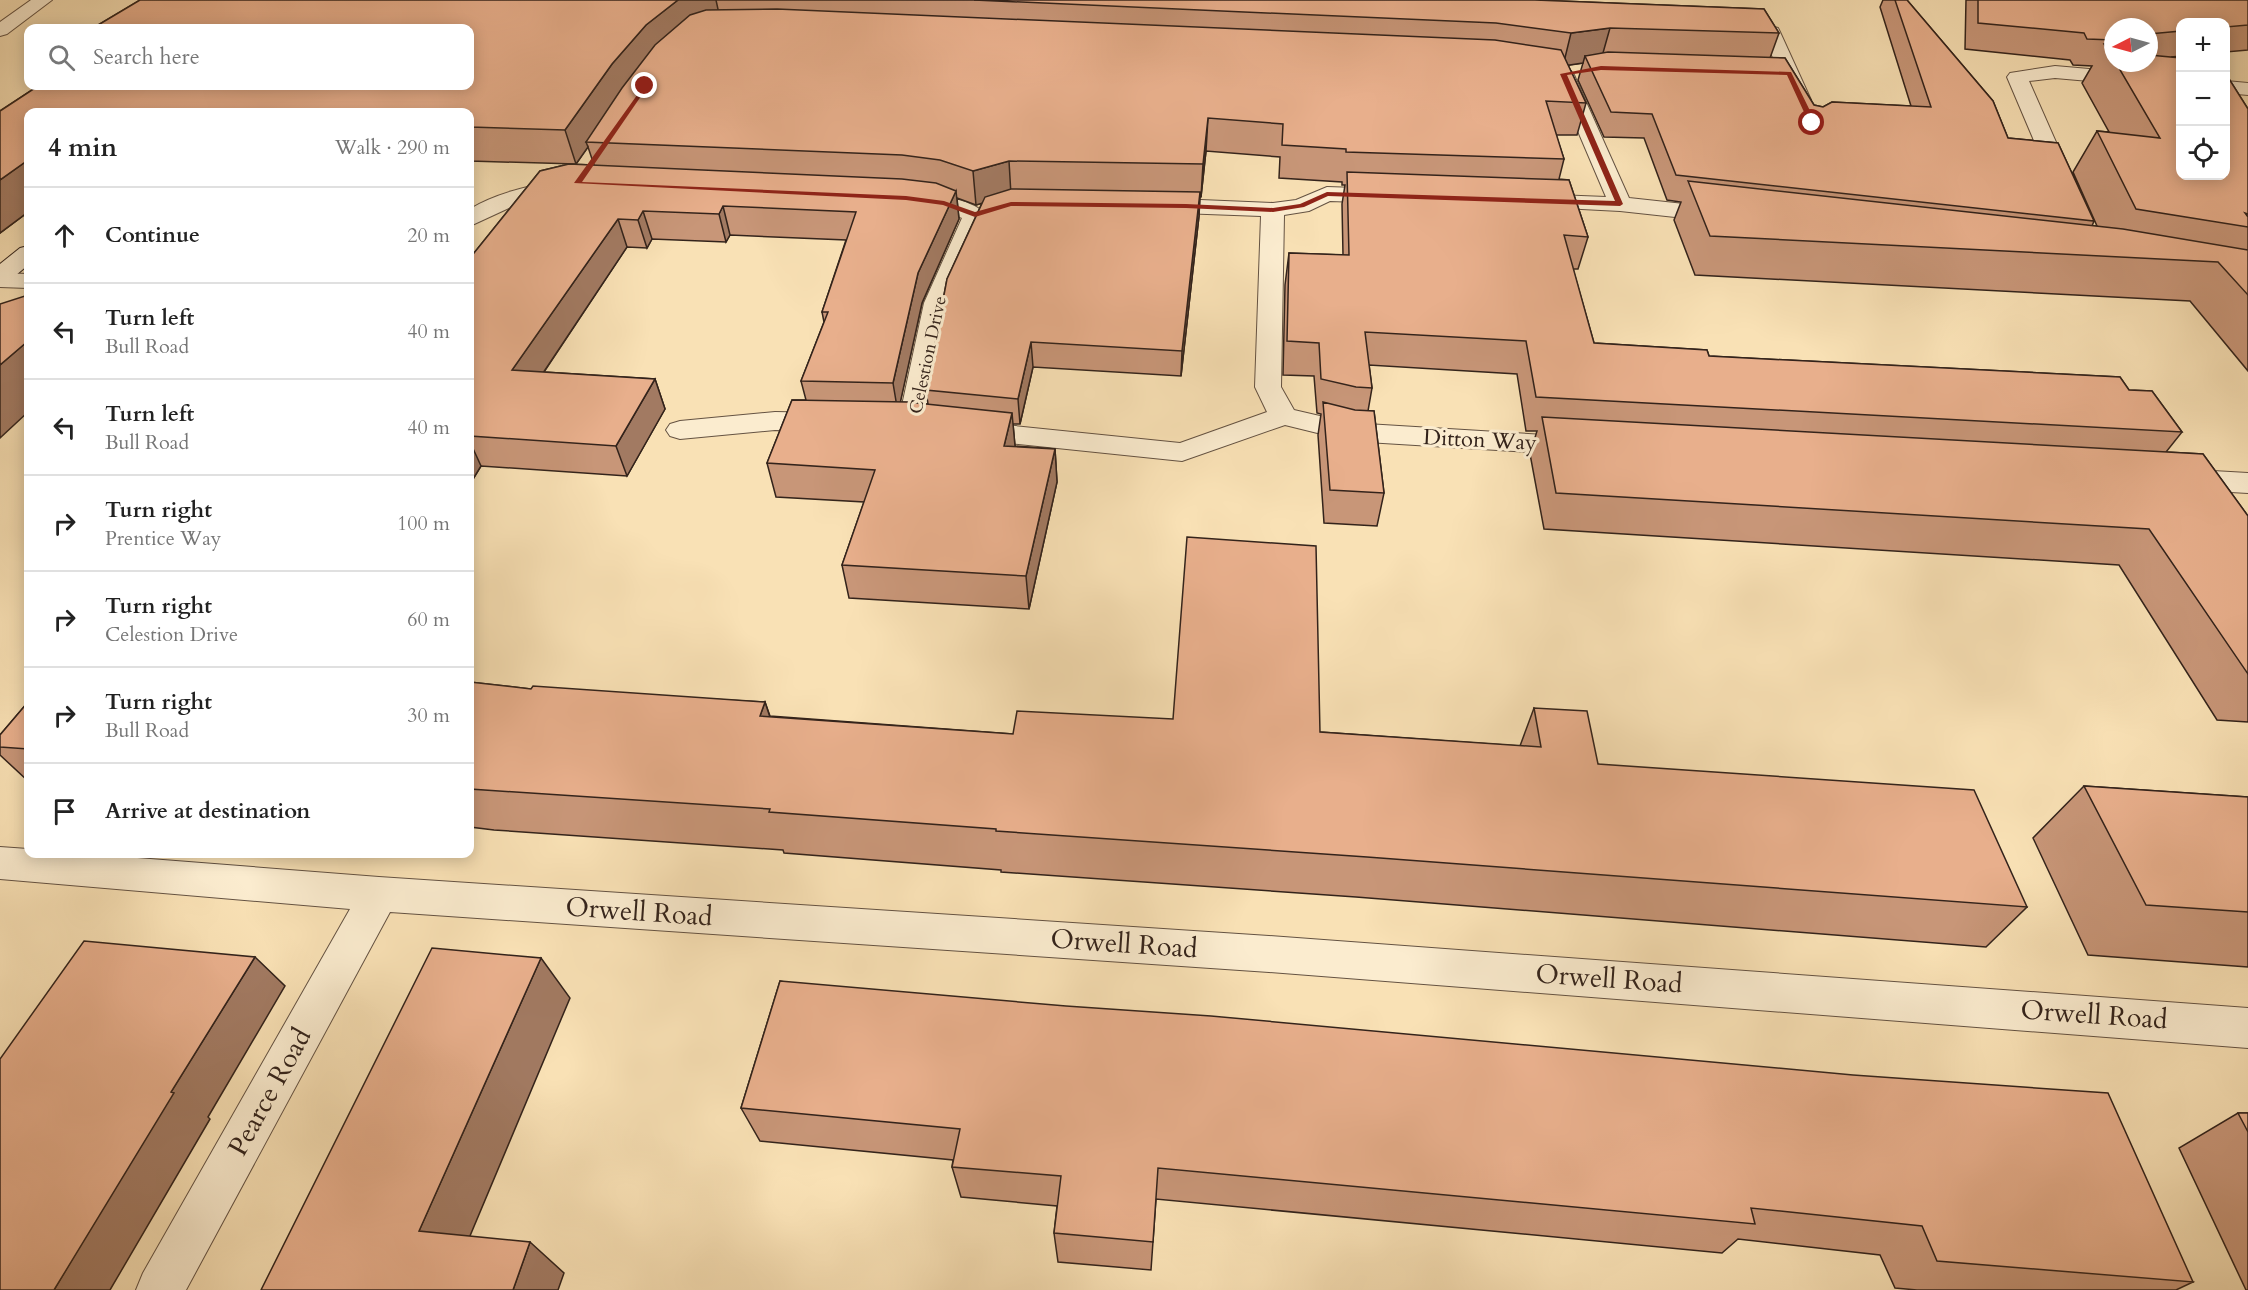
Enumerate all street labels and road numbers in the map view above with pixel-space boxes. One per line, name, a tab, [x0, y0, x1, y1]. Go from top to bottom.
street label: Celestion Drive	[903, 294, 953, 416]
street label: Ditton Way	[1422, 422, 1538, 458]
street label: Orwell Road	[564, 888, 714, 936]
street label: Orwell Road	[1049, 920, 1199, 968]
street label: Orwell Road	[1534, 955, 1684, 1003]
street label: Orwell Road	[2019, 991, 2169, 1039]
street label: Pearce Road	[220, 1021, 321, 1163]

